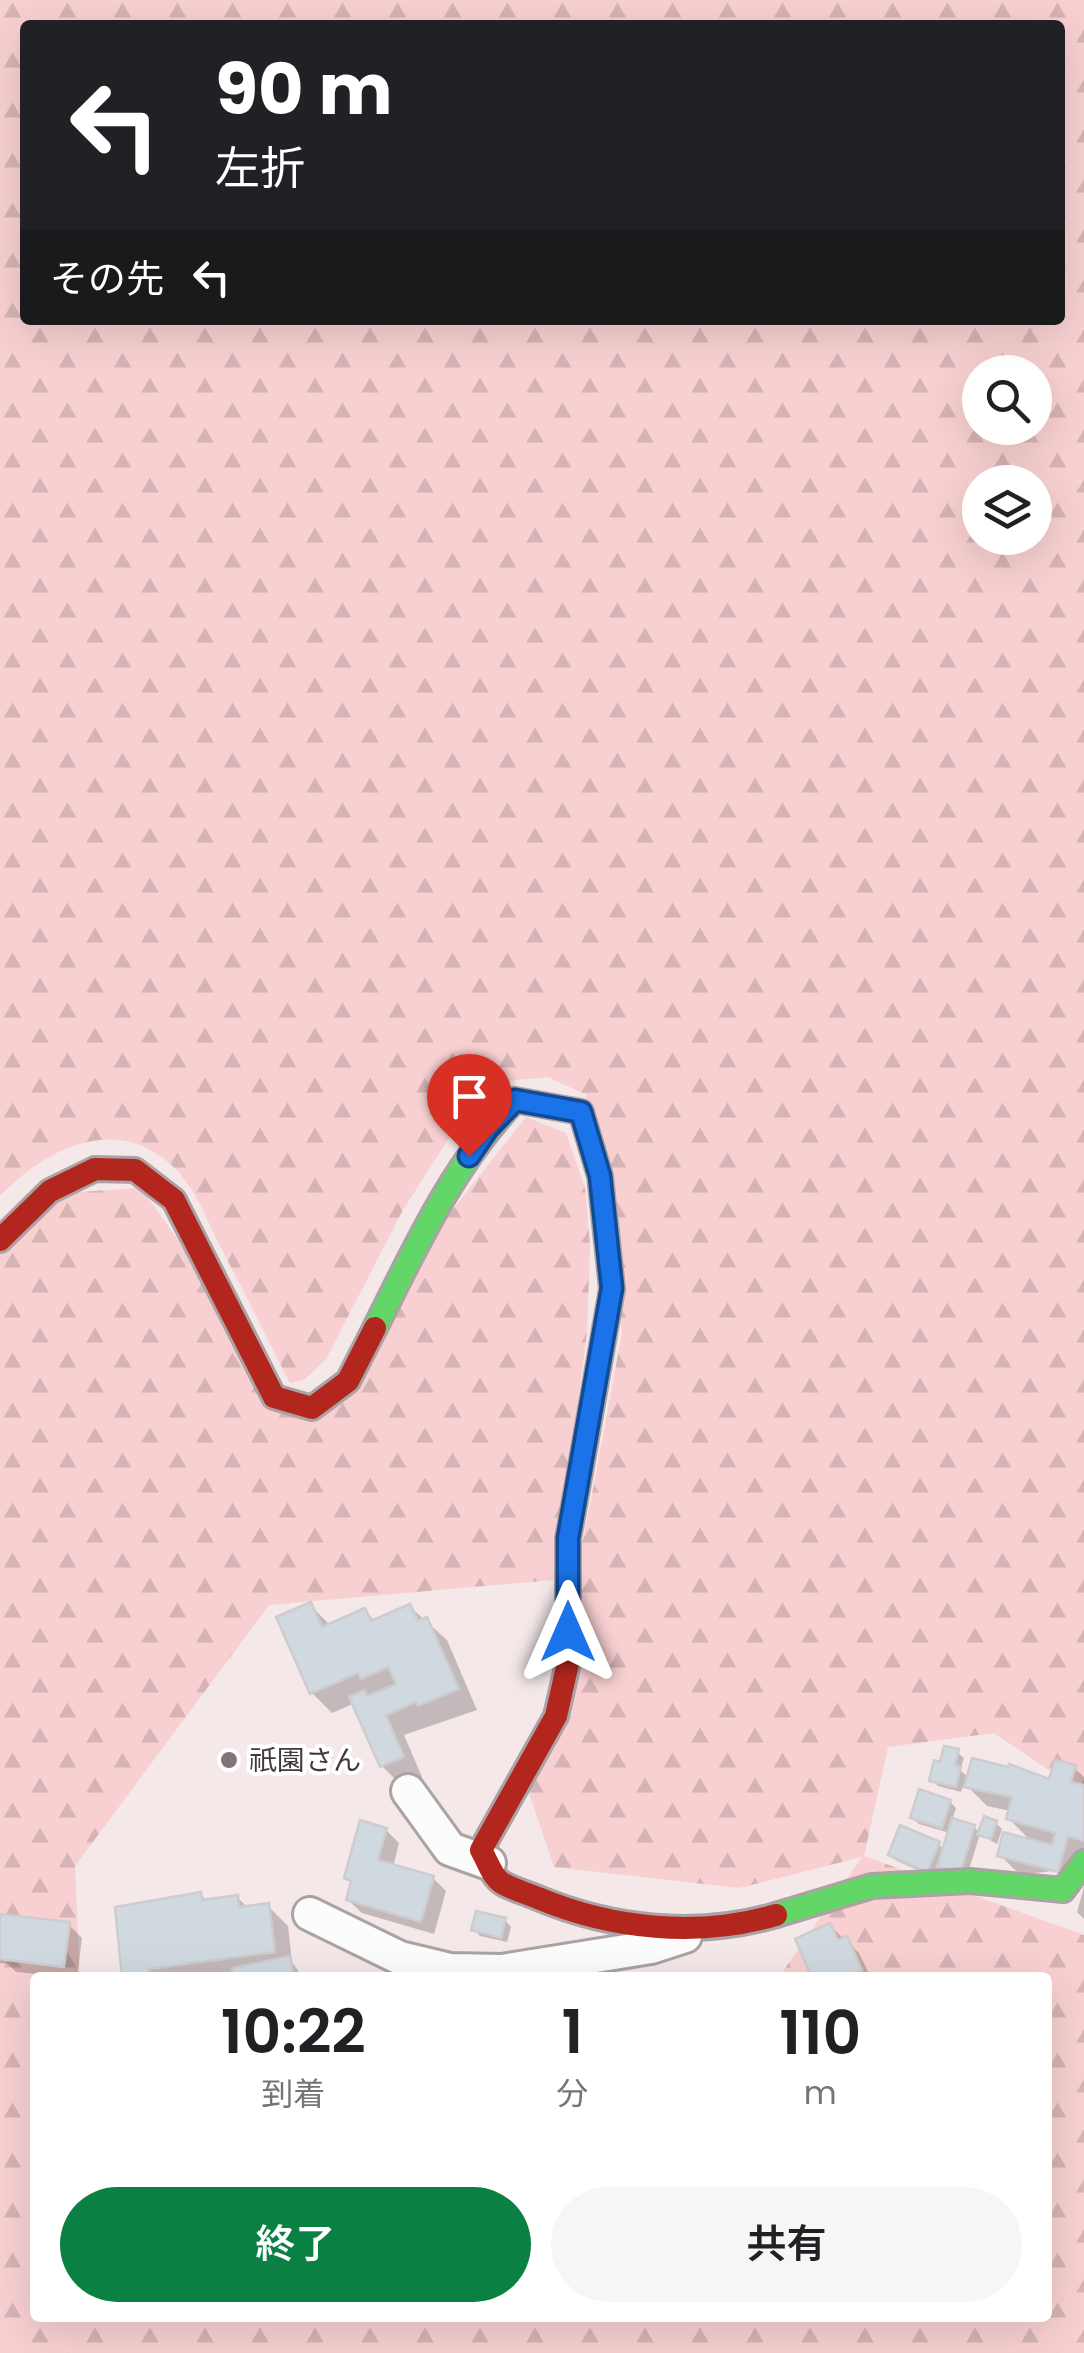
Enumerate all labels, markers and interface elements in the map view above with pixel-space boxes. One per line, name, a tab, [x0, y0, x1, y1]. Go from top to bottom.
text: 90 m	[215, 40, 393, 139]
icon: left	[50, 60, 180, 190]
text: 左折	[215, 137, 305, 200]
icon: left	[184, 250, 239, 305]
text: その先	[50, 252, 164, 305]
map controls	[962, 355, 1052, 555]
button: search	[962, 355, 1052, 445]
button: layers	[962, 465, 1052, 555]
pin	[427, 1054, 512, 1157]
icon: arrive	[442, 1069, 497, 1124]
position arrow	[516, 1580, 620, 1684]
place label: 祇園さん	[249, 1741, 361, 1780]
marker: 祇園さん	[218, 1749, 240, 1771]
text: 10:22	[221, 1990, 366, 2074]
text: 1	[562, 1990, 583, 2074]
text: 110	[779, 1991, 861, 2075]
text: m	[804, 2070, 837, 2115]
text: 到着	[261, 2071, 325, 2116]
text: 分	[556, 2071, 588, 2116]
button: 終了	[60, 2187, 531, 2302]
button: 共有	[551, 2187, 1022, 2302]

